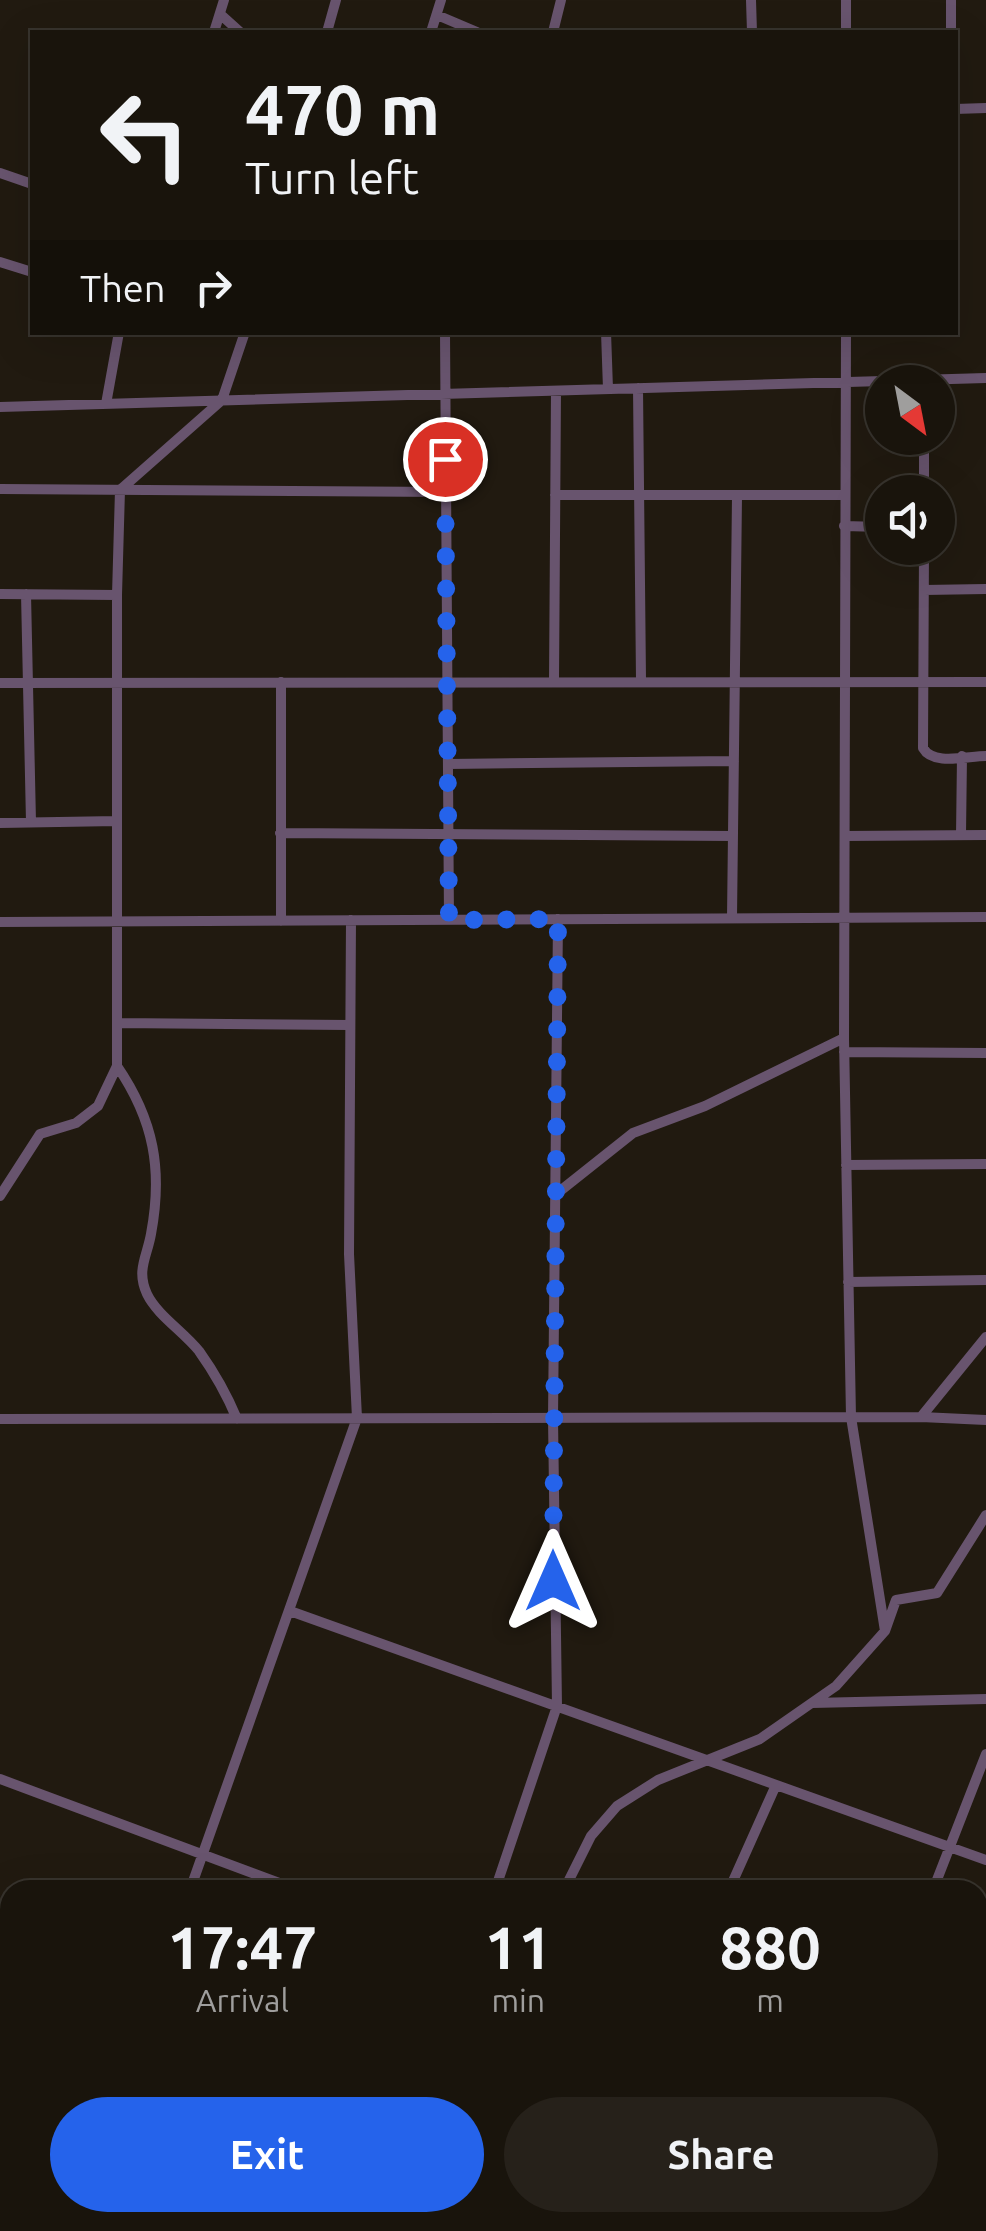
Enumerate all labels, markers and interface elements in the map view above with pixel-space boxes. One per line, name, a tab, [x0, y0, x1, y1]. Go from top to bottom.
icon: left	[80, 70, 210, 200]
text: 470 m	[245, 70, 440, 148]
text: Turn left	[245, 152, 419, 203]
icon: right	[186, 260, 241, 315]
text: Then	[80, 267, 166, 309]
north arrow	[865, 365, 955, 455]
map controls	[865, 365, 955, 565]
pin	[403, 417, 488, 502]
icon: arrive	[418, 432, 473, 487]
button: sound	[865, 475, 955, 565]
position arrow	[501, 1529, 605, 1633]
text: 17:47	[167, 1913, 317, 1980]
text: 11	[484, 1913, 552, 1980]
text: 880	[719, 1913, 821, 1980]
text: Arrival	[196, 1982, 289, 2018]
text: min	[491, 1982, 545, 2018]
text: m	[756, 1982, 784, 2018]
button: Exit	[50, 2097, 484, 2212]
button: Share	[504, 2097, 938, 2212]

